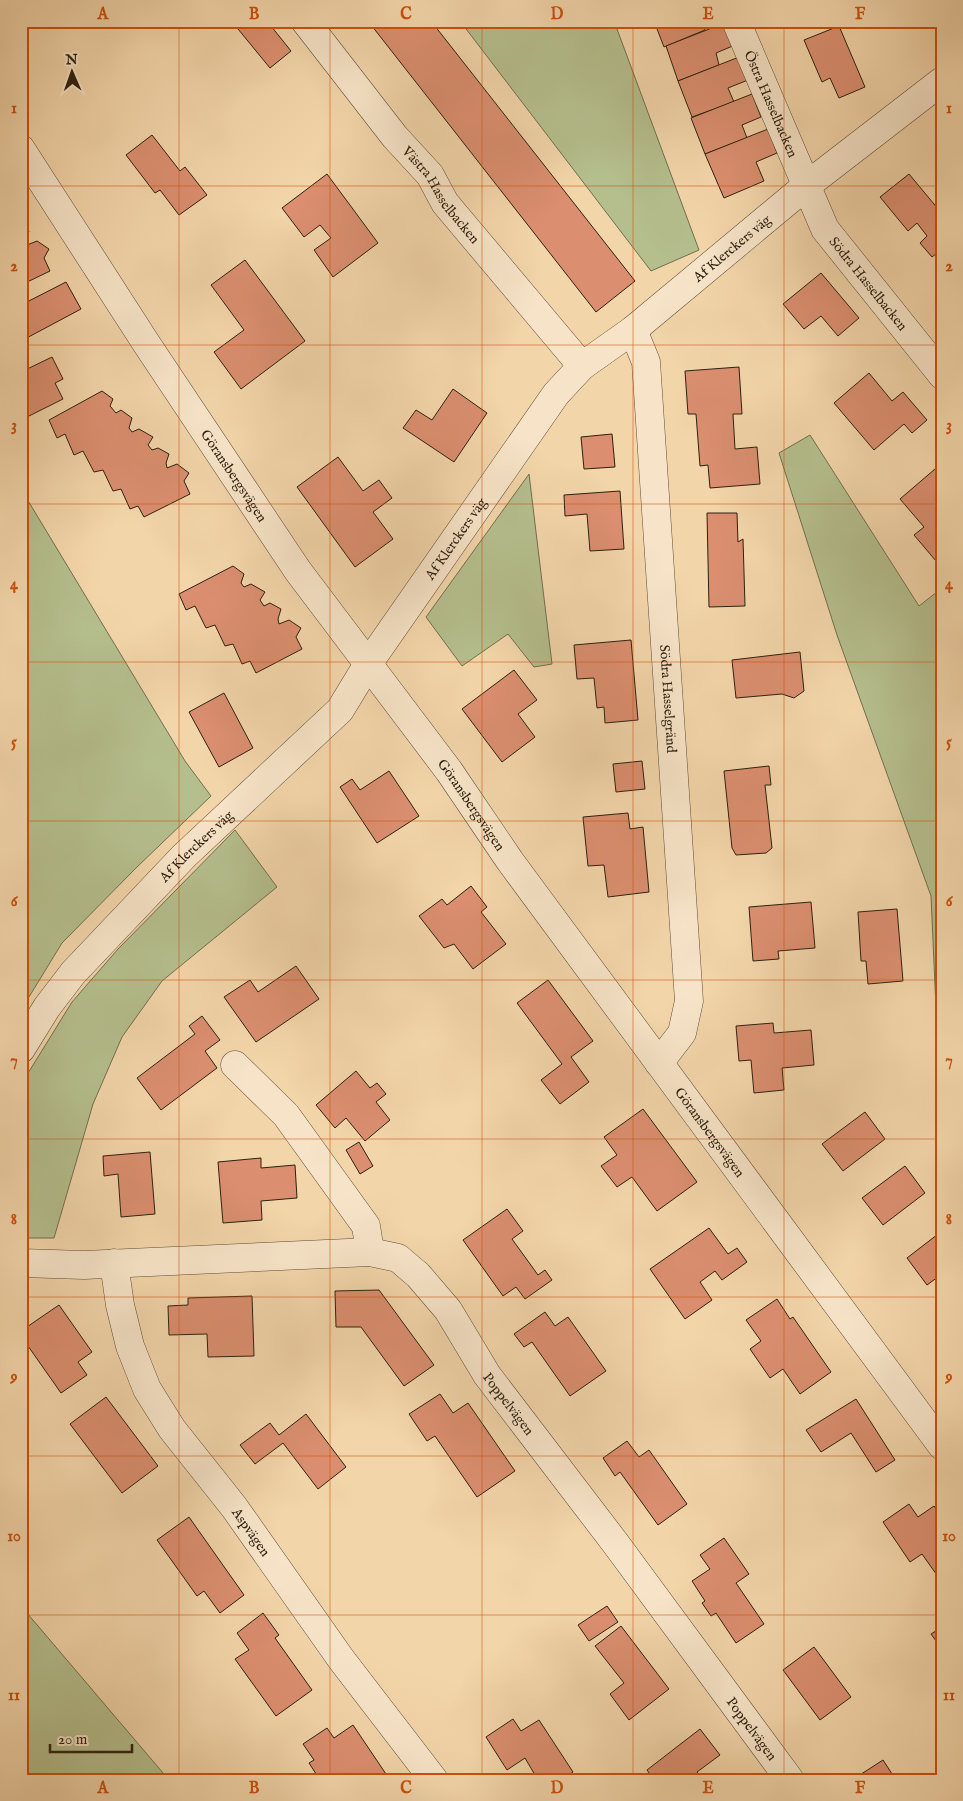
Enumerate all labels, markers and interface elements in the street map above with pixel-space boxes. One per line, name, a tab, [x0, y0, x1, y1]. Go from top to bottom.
text: A	[97, 5, 110, 25]
text: B	[249, 5, 260, 25]
text: C	[400, 5, 412, 25]
text: D	[551, 5, 564, 25]
text: E	[702, 5, 714, 25]
text: F	[855, 5, 866, 25]
street label: Östra Hasselbacken	[740, 47, 802, 161]
north arrow	[48, 48, 98, 98]
text: N	[64, 51, 78, 69]
text: 1	[11, 99, 17, 119]
text: 1	[946, 99, 952, 119]
street label: Västra Hasselbacken	[397, 142, 484, 248]
street label: Af Klerckers väg	[689, 211, 775, 287]
street label: Södra Hasselbacken	[825, 233, 911, 335]
text: 2	[10, 257, 18, 277]
text: 2	[945, 257, 953, 277]
text: 3	[11, 416, 17, 436]
text: 3	[946, 416, 952, 436]
street label: Göransbergsvägen	[196, 426, 271, 526]
street label: Af Klerckers väg	[421, 494, 491, 584]
text: 4	[10, 575, 19, 595]
text: 4	[945, 575, 954, 595]
street label: Södra Hasselgränd	[655, 644, 680, 754]
text: 5	[11, 733, 17, 753]
text: 5	[946, 733, 952, 753]
street label: Göransbergsvägen	[433, 756, 509, 855]
street label: Af Klerckers väg	[155, 807, 237, 887]
text: 6	[11, 892, 19, 912]
text: 6	[946, 892, 954, 912]
text: 7	[10, 1051, 18, 1071]
text: 7	[945, 1051, 953, 1071]
street label: Göransbergsvägen	[670, 1084, 749, 1182]
text: 8	[11, 1210, 17, 1230]
text: 8	[946, 1210, 952, 1230]
text: 9	[10, 1368, 18, 1388]
text: 9	[945, 1368, 953, 1388]
street label: Poppelvägen	[478, 1369, 538, 1440]
street label: Aspvägen	[227, 1504, 274, 1561]
text: 10	[7, 1527, 21, 1547]
text: 10	[942, 1527, 956, 1547]
text: 11	[8, 1686, 20, 1706]
text: 11	[943, 1686, 955, 1706]
street label: Poppelvägen	[722, 1694, 781, 1765]
scale bar	[50, 1721, 132, 1753]
text: 20 m	[58, 1730, 88, 1749]
text: A	[97, 1779, 110, 1799]
text: B	[249, 1779, 260, 1799]
text: C	[400, 1779, 412, 1799]
text: D	[551, 1779, 564, 1799]
text: E	[702, 1779, 714, 1799]
text: F	[855, 1779, 866, 1799]

